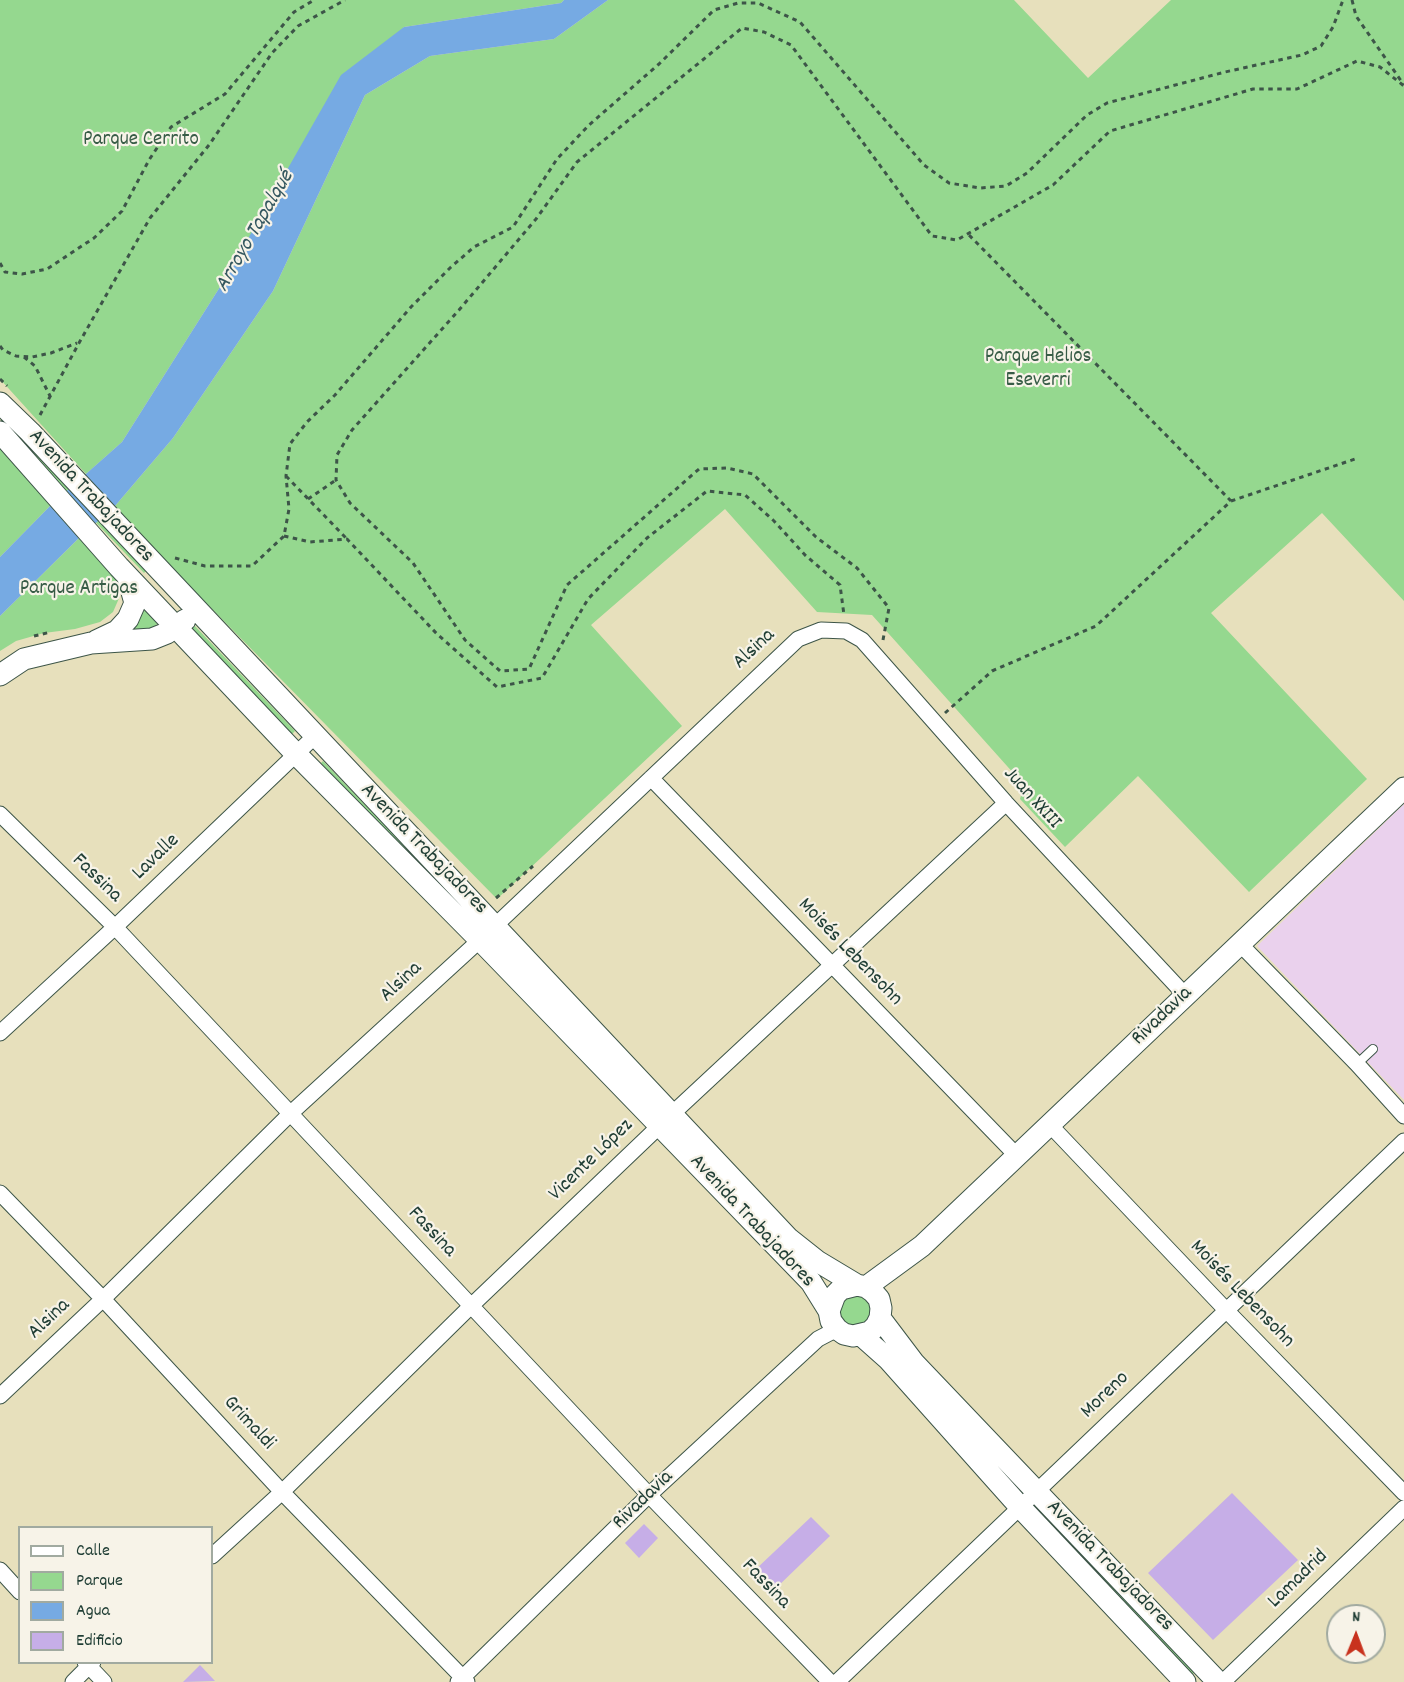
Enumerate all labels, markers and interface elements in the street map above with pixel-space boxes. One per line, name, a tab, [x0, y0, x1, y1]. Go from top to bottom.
park label: Parque Cerrito	[83, 128, 199, 154]
water label: Arroyo Tapalqué	[211, 167, 301, 297]
park label: Parque Helios Eseverri	[985, 345, 1091, 395]
street label: Avenida Trabajadores	[22, 425, 158, 569]
park label: Parque Artigas	[20, 577, 138, 603]
street label: Alsina	[729, 624, 781, 676]
street label: Juan XXIII	[996, 763, 1066, 835]
street label: Avenida Trabajadores	[354, 779, 492, 921]
street label: Lavalle	[128, 829, 186, 887]
street label: Fassina	[66, 849, 126, 909]
street label: Moisés Lebensohn	[791, 894, 907, 1012]
street label: Alsina	[376, 957, 428, 1009]
street label: Rivadavia	[1127, 982, 1199, 1052]
street label: Vicente López	[544, 1114, 640, 1208]
street label: Avenida Trabajadores	[683, 1150, 819, 1294]
street label: Fassina	[401, 1202, 461, 1264]
street label: Moisés Lebensohn	[1183, 1236, 1299, 1354]
street label: Alsina	[24, 1294, 76, 1346]
street label: Moreno	[1076, 1367, 1136, 1425]
street label: Grimaldi	[217, 1392, 279, 1456]
street label: Rivadavia	[608, 1466, 680, 1536]
street label: Avenida Trabajadores	[1040, 1496, 1178, 1638]
legend	[18, 1526, 213, 1664]
text: Calle	[76, 1539, 110, 1564]
street label: Lamadrid	[1264, 1545, 1334, 1615]
street label: Fassina	[735, 1555, 795, 1615]
text: Parque	[76, 1569, 123, 1594]
text: Agua	[76, 1599, 110, 1624]
north arrow	[1326, 1604, 1386, 1664]
text: N	[1352, 1606, 1360, 1629]
text: Edificio	[76, 1629, 123, 1654]

